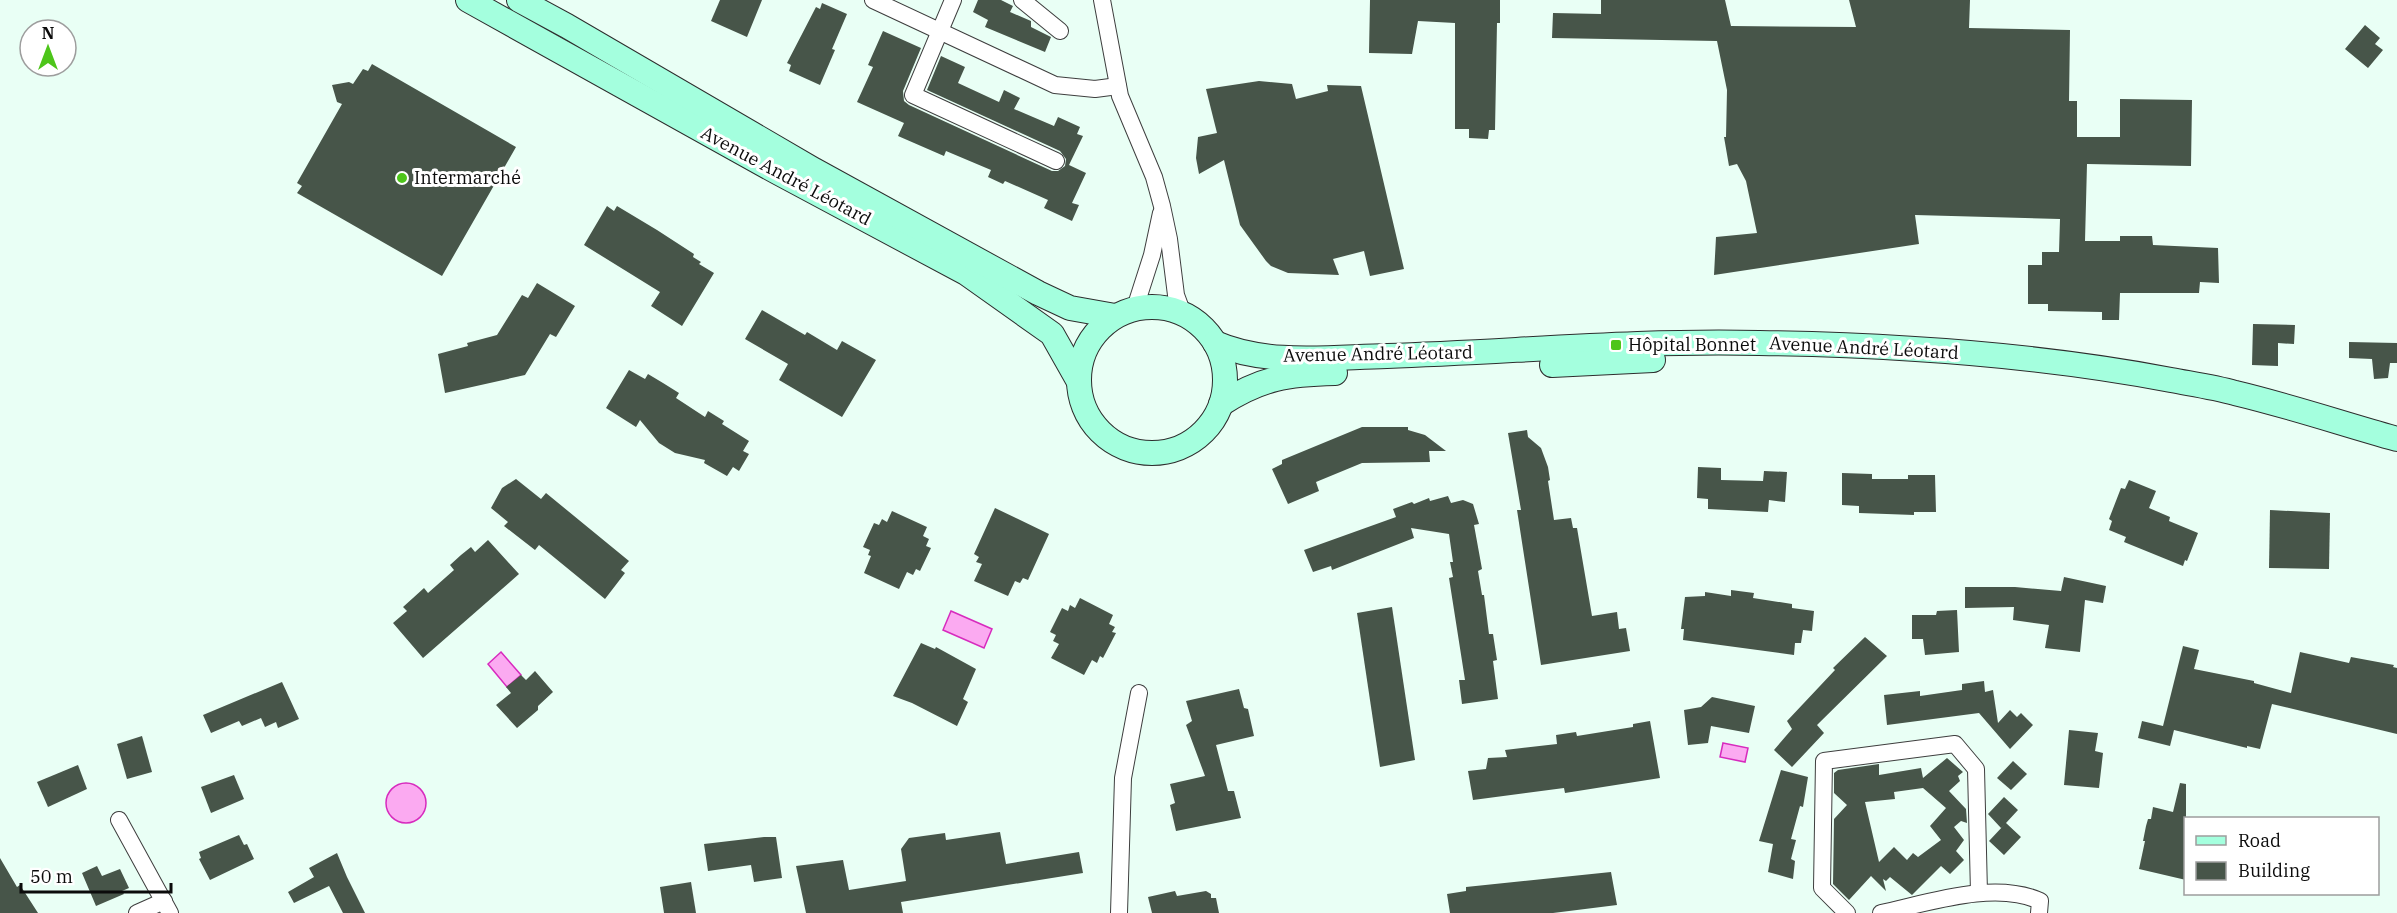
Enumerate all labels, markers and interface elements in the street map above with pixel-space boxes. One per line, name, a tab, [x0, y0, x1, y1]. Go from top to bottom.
north arrow	[18, 18, 78, 78]
text: N	[42, 23, 54, 43]
street label: Avenue André Léotard	[697, 121, 875, 230]
place label: Intermarché	[414, 166, 521, 189]
marker: Intermarché	[395, 171, 409, 185]
street label: Avenue André Léotard	[1769, 331, 1959, 364]
place label: Hôpital Bonnet	[1628, 333, 1756, 356]
marker: Hôpital Bonnet	[1609, 338, 1623, 352]
street label: Avenue André Léotard	[1283, 340, 1473, 367]
legend	[2184, 817, 2379, 895]
text: Road	[2238, 829, 2281, 852]
scale bar	[21, 856, 171, 894]
text: Building	[2238, 859, 2310, 882]
text: 50 m	[30, 865, 73, 888]

